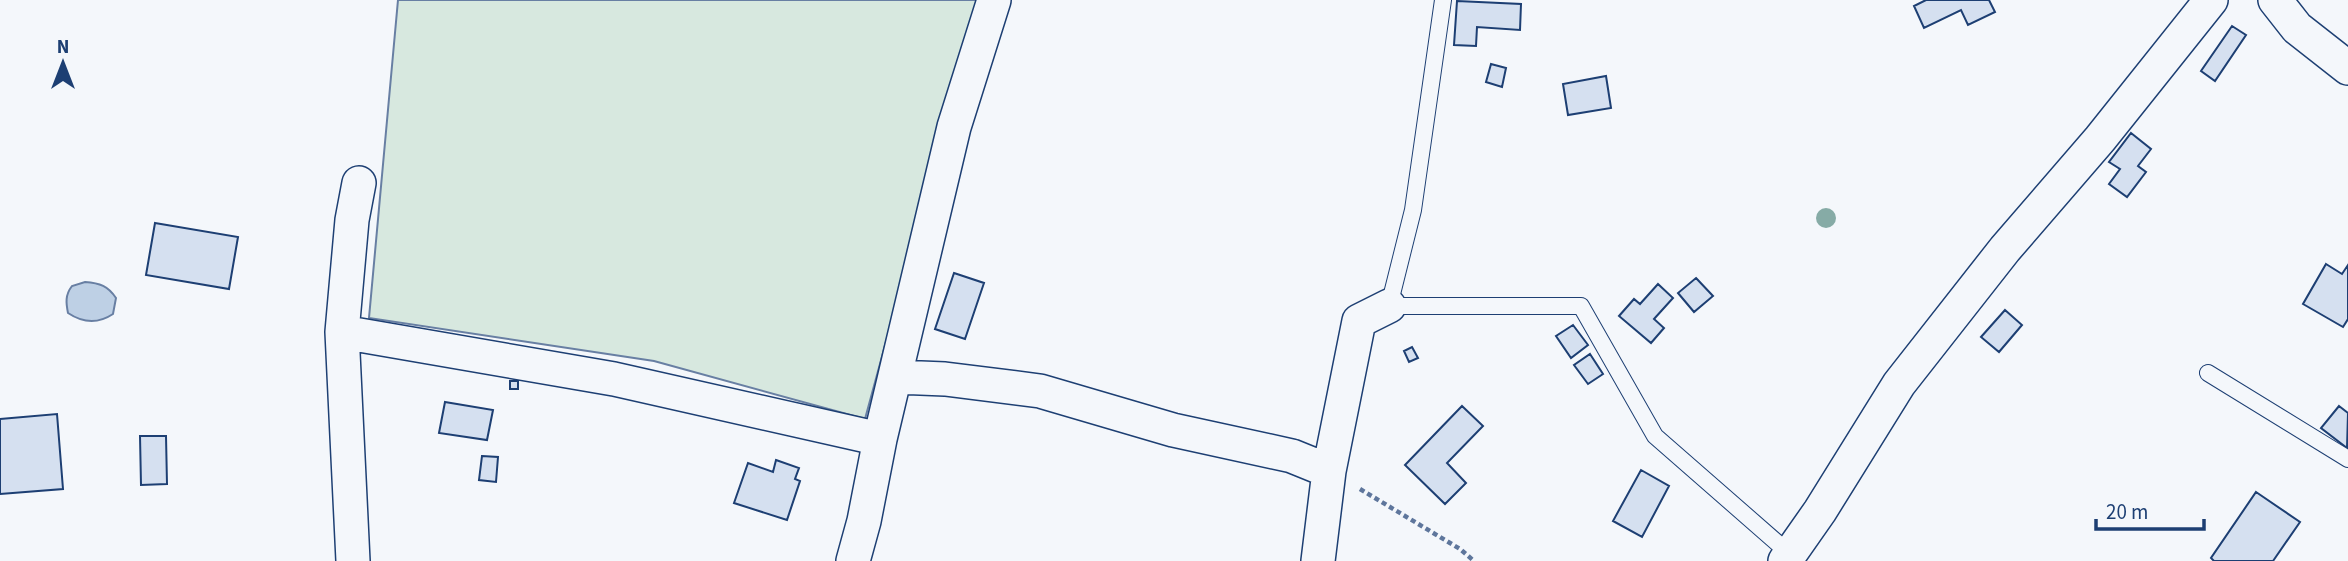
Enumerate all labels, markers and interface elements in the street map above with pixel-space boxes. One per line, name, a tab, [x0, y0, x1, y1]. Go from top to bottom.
north arrow	[28, 28, 98, 98]
text: N	[57, 34, 69, 61]
scale bar	[2096, 488, 2204, 532]
text: 20 m	[2106, 497, 2148, 527]

